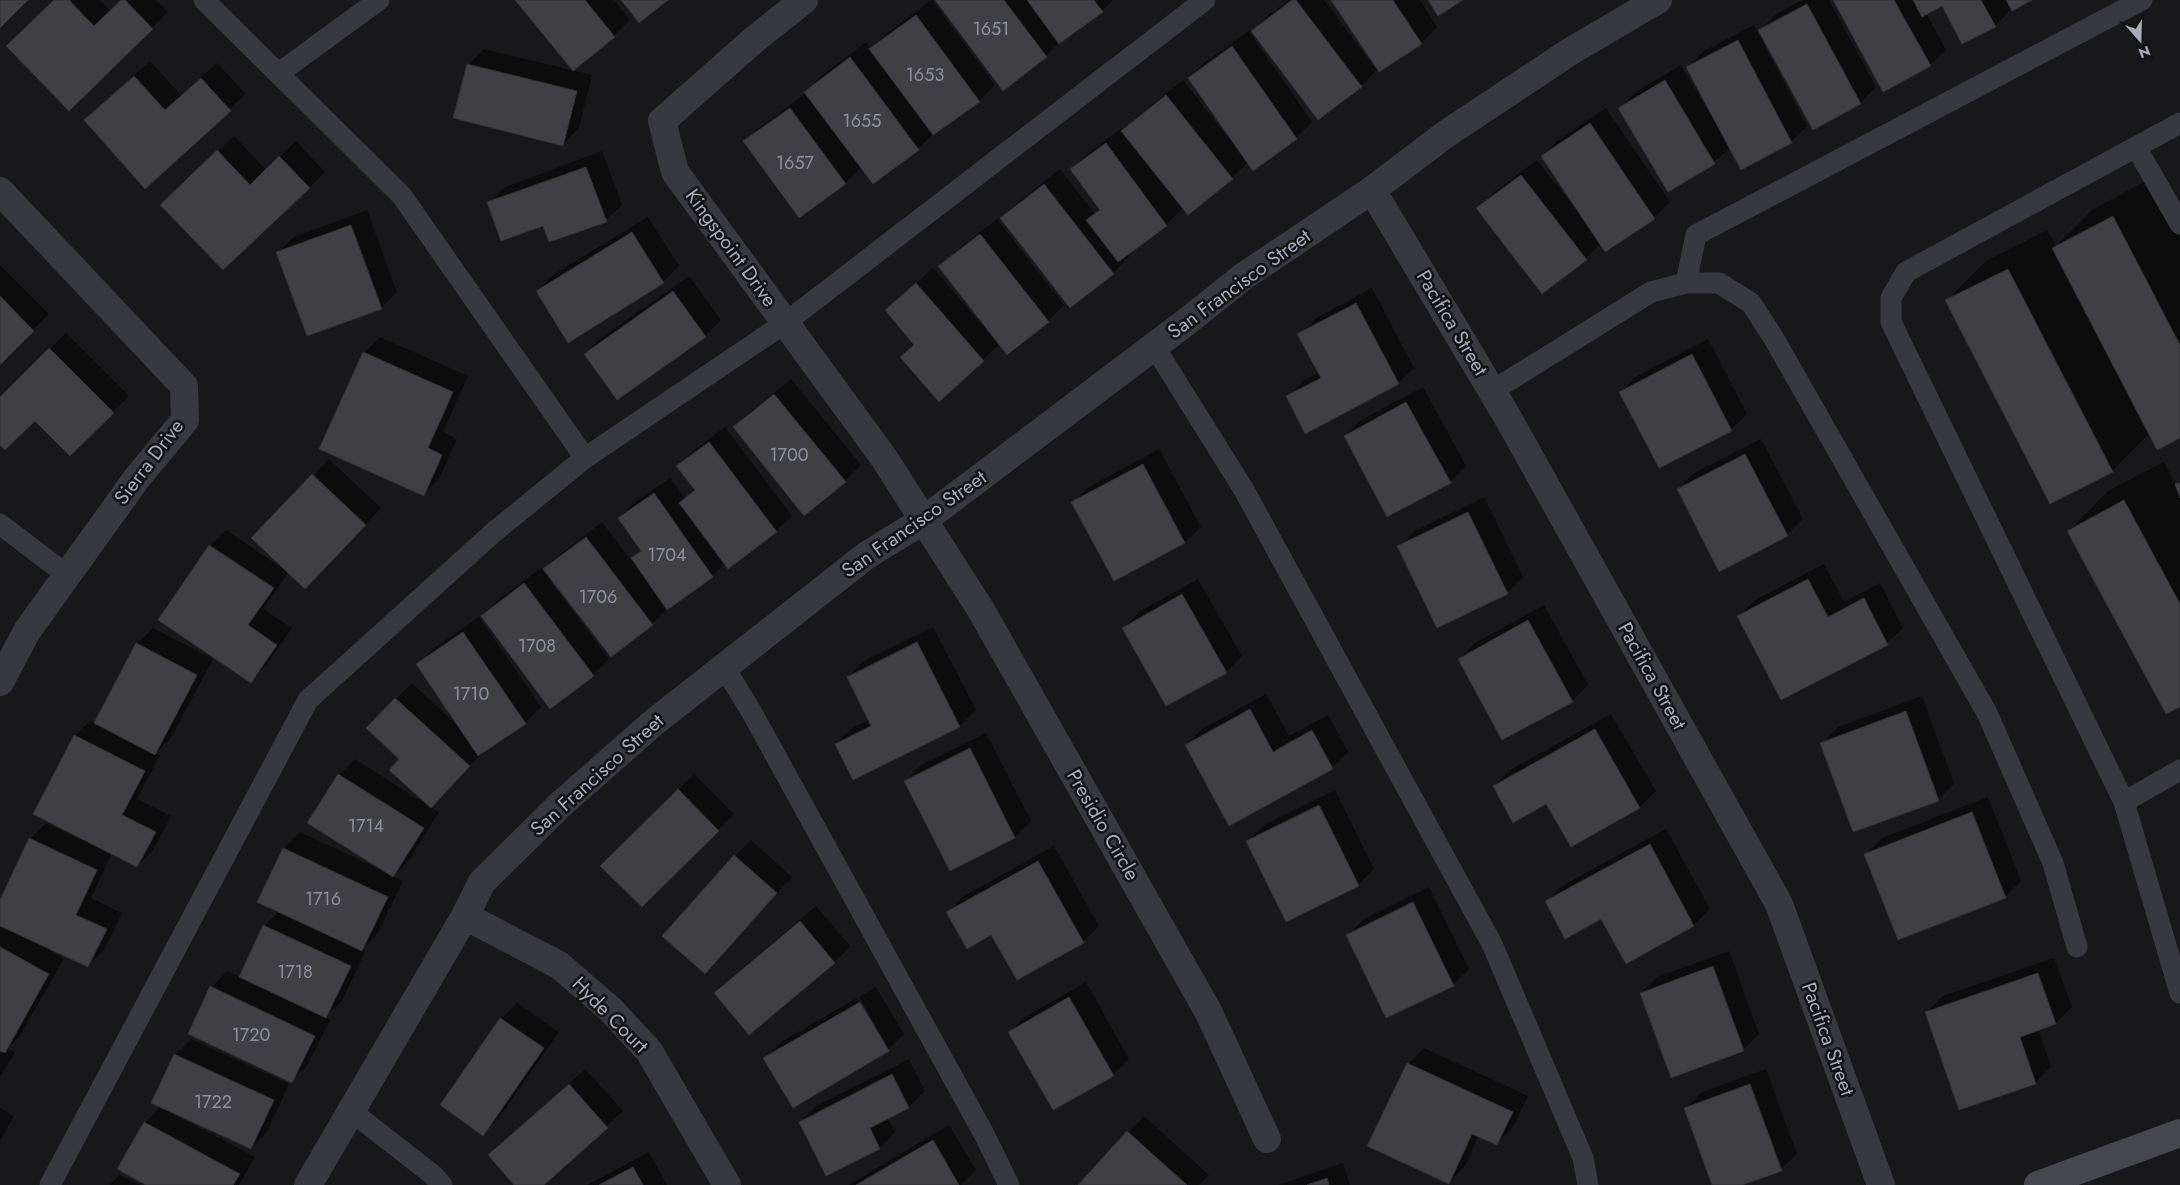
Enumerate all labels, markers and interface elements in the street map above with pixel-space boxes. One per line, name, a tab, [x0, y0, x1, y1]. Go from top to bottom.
north arrow	[2115, 15, 2165, 65]
house number: 1651	[973, 16, 1009, 42]
text: N	[2136, 41, 2153, 64]
house number: 1653	[906, 62, 944, 88]
house number: 1655	[843, 108, 881, 134]
house number: 1657	[776, 150, 815, 176]
street label: Kingspoint Drive	[678, 183, 784, 313]
street label: San Francisco Street	[1161, 222, 1317, 346]
street label: Pacifica Street	[1409, 265, 1495, 381]
street label: Sierra Drive	[107, 413, 191, 511]
house number: 1700	[769, 442, 809, 468]
street label: San Francisco Street	[836, 463, 992, 585]
house number: 1704	[648, 542, 686, 568]
house number: 1706	[579, 584, 617, 610]
street label: Pacifica Street	[1611, 617, 1694, 735]
house number: 1708	[518, 633, 556, 659]
house number: 1710	[453, 681, 489, 707]
street label: San Francisco Street	[524, 707, 670, 843]
street label: Presidio Circle	[1059, 764, 1147, 886]
house number: 1714	[348, 813, 384, 839]
house number: 1716	[305, 886, 341, 912]
house number: 1718	[277, 959, 313, 985]
street label: Hyde Court	[565, 970, 655, 1060]
street label: Pacifica Street	[1794, 978, 1862, 1100]
house number: 1720	[232, 1022, 270, 1048]
house number: 1722	[194, 1089, 232, 1115]

